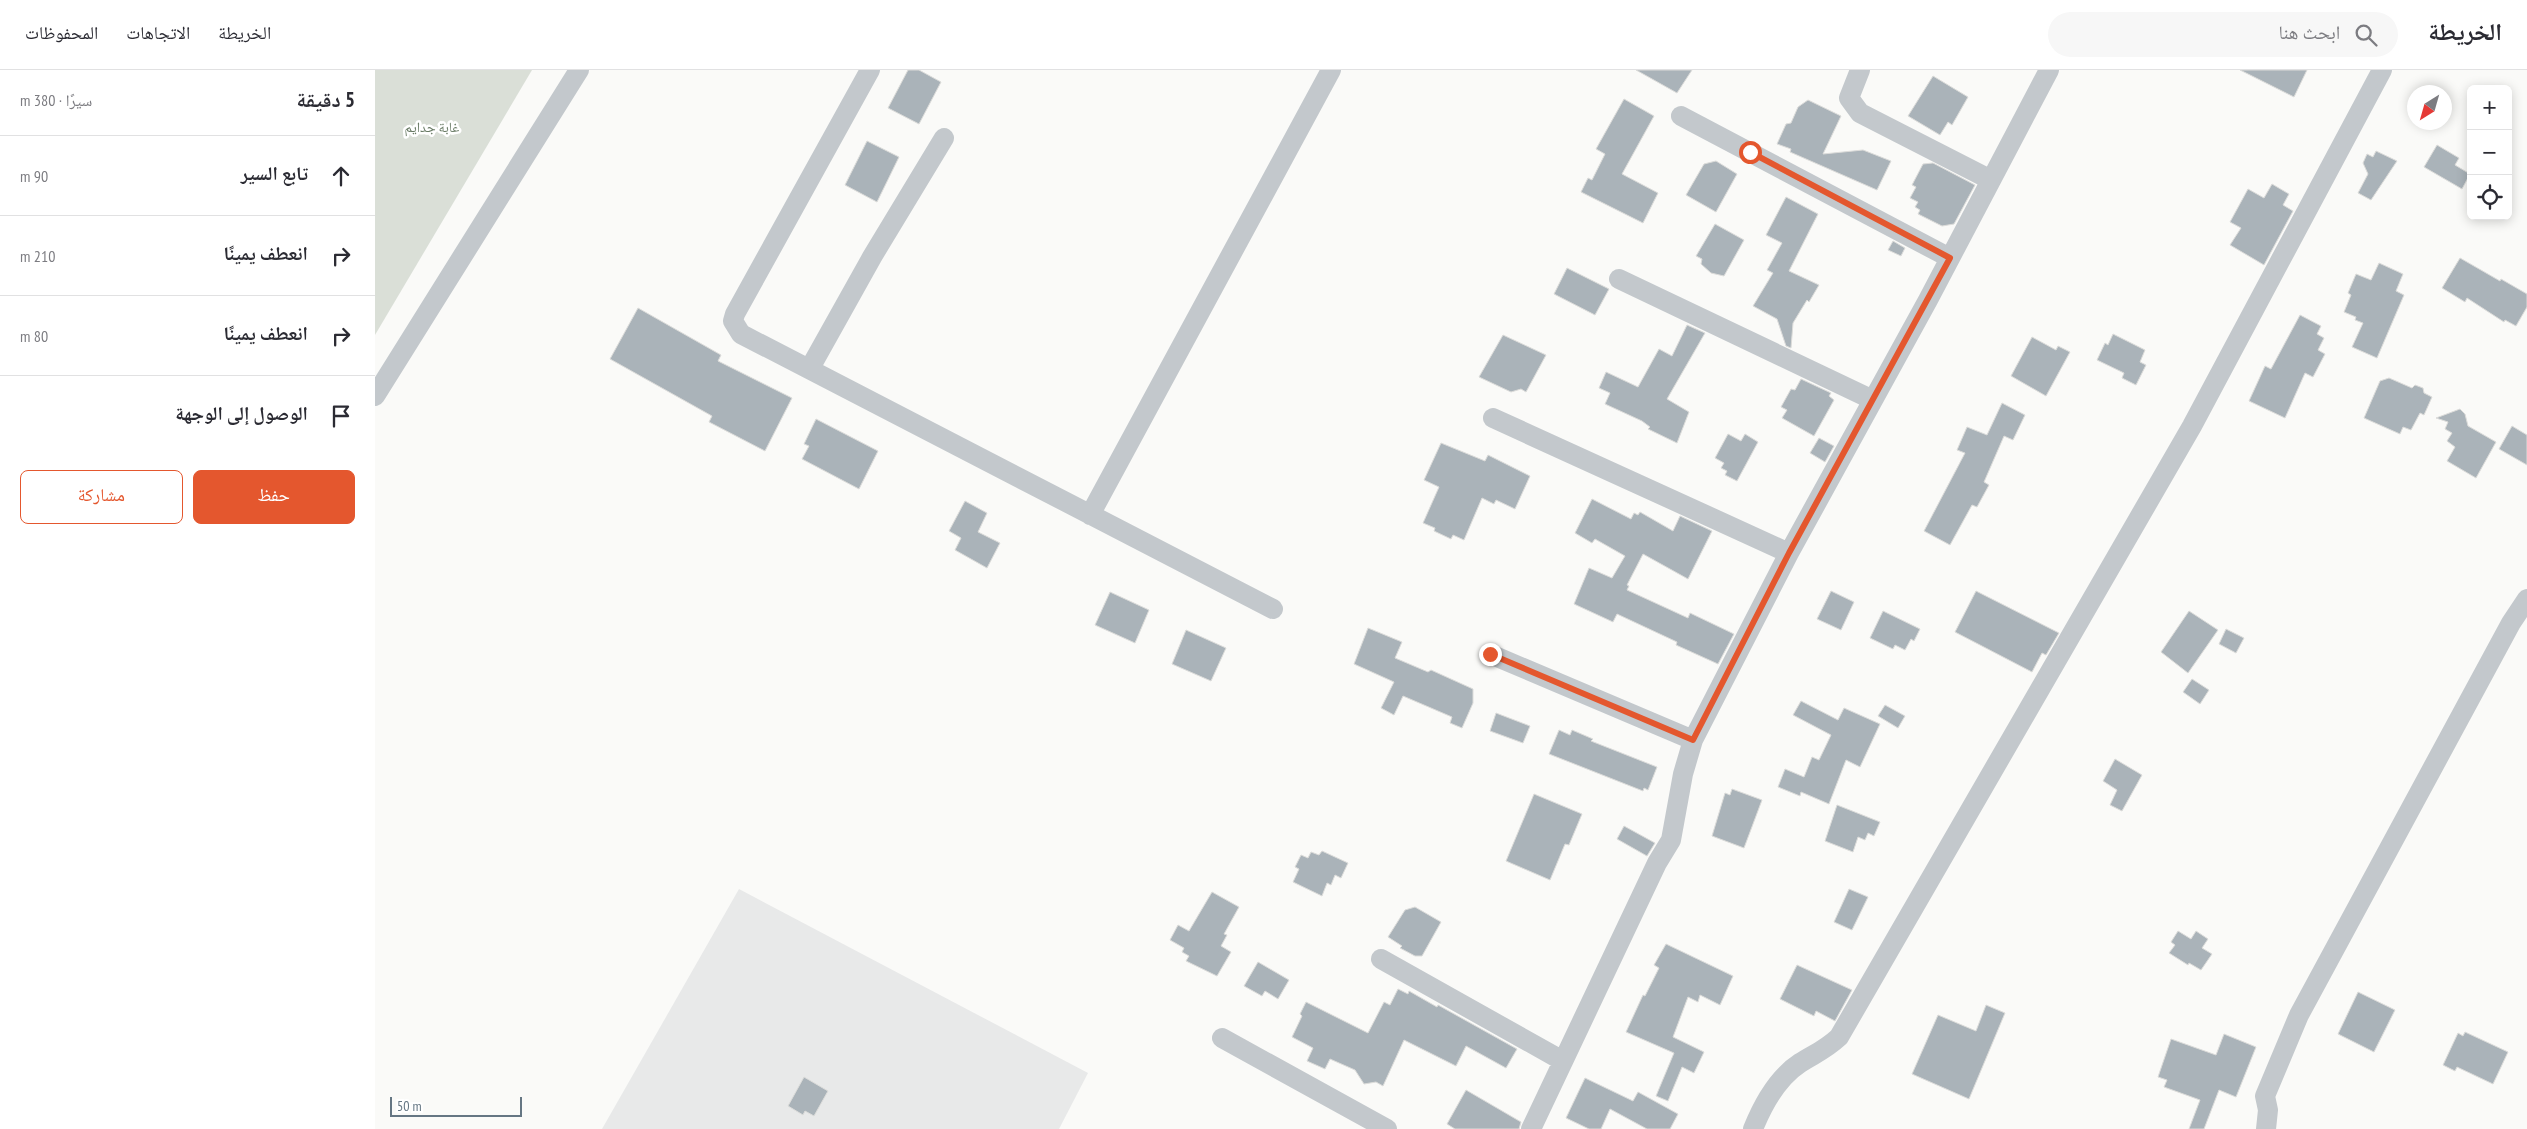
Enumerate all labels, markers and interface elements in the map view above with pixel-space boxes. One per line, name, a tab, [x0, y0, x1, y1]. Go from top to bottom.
search box	[2048, 12, 2398, 57]
text: الخريطة	[2428, 16, 2502, 47]
text: ابحث هنا	[2278, 20, 2340, 44]
text: المحفوظات	[25, 21, 98, 44]
text: الاتجاهات	[126, 21, 190, 44]
text: الخريطة	[218, 21, 271, 44]
icon: search	[2352, 21, 2380, 49]
north arrow	[2407, 85, 2452, 130]
map controls	[2467, 85, 2512, 220]
button: +	[2467, 85, 2512, 130]
text: 5 دقيقة	[297, 86, 355, 113]
text: سيرًا · 380 m	[20, 90, 92, 110]
park label: غابة جدايم	[405, 118, 459, 137]
button: −	[2467, 130, 2512, 175]
route start	[1739, 141, 1762, 164]
text: تابع السير	[241, 161, 308, 185]
icon: ahead	[327, 162, 355, 190]
text: 90 m	[20, 166, 48, 186]
button: locate	[2467, 175, 2512, 220]
text: انعطف يمينًا	[224, 241, 308, 265]
icon: right	[327, 242, 355, 270]
text: 210 m	[20, 246, 55, 266]
text: انعطف يمينًا	[224, 321, 308, 345]
icon: right	[327, 322, 355, 350]
text: 80 m	[20, 326, 48, 346]
text: الوصول إلى الوجهة	[175, 401, 308, 425]
icon: arrive	[327, 402, 355, 430]
button: مشاركة	[20, 470, 183, 524]
button: حفظ	[193, 470, 355, 524]
route end	[1479, 643, 1502, 666]
scale bar	[390, 1094, 523, 1117]
text: 50 m	[397, 1097, 422, 1115]

